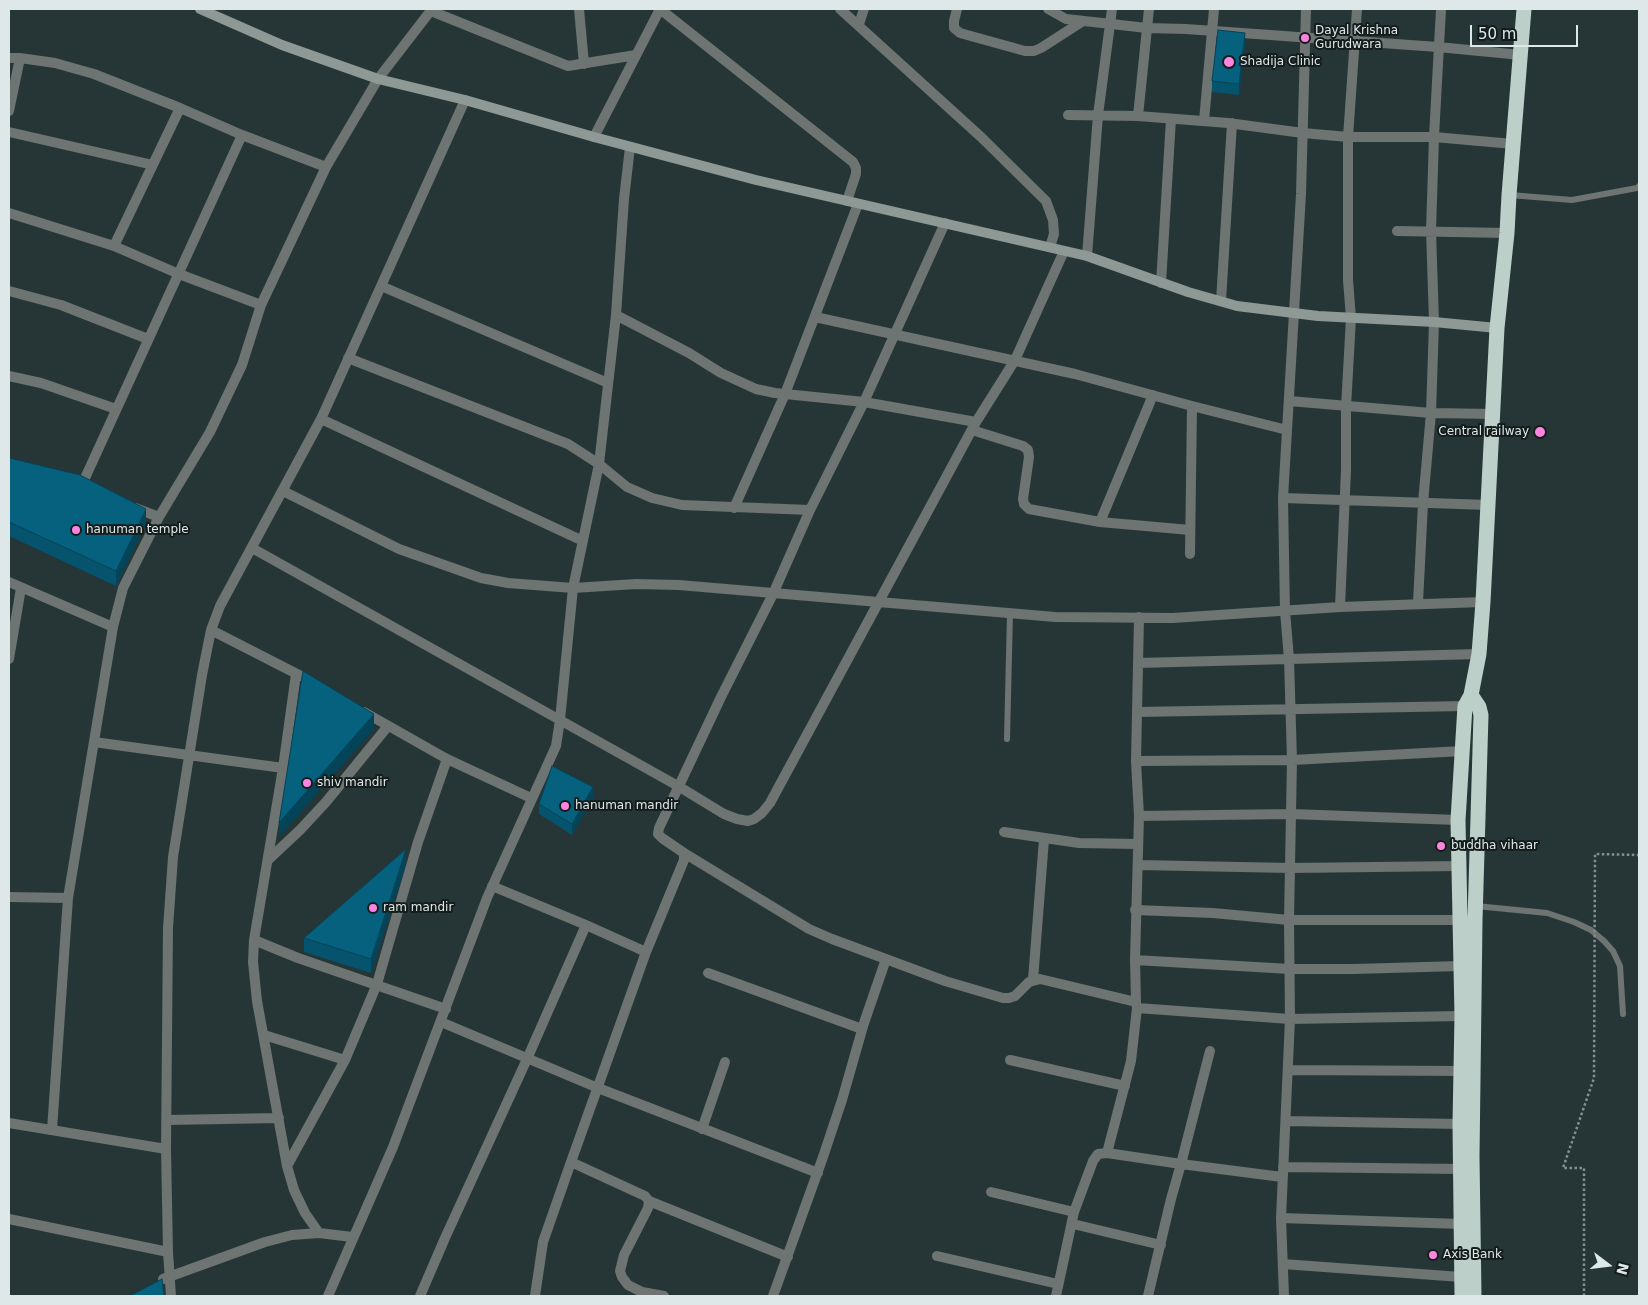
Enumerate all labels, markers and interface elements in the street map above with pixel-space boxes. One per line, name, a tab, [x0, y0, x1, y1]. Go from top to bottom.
scale bar	[1473, 15, 1580, 47]
place label: Dayal Krishna Gurudwara	[1315, 24, 1398, 52]
text: 50 m	[1478, 25, 1516, 43]
marker: Dayal Krishna Gurudwara	[1299, 32, 1311, 44]
marker: Shadija Clinic	[1222, 55, 1236, 69]
place label: Shadija Clinic	[1240, 55, 1321, 69]
place label: Central railway	[1438, 425, 1529, 439]
marker: Central railway	[1533, 425, 1547, 439]
place label: hanuman temple	[86, 523, 189, 537]
marker: hanuman temple	[70, 524, 82, 536]
place label: shiv mandir	[317, 776, 388, 790]
marker: shiv mandir	[301, 777, 313, 789]
place label: hanuman mandir	[575, 799, 678, 813]
marker: hanuman mandir	[559, 800, 571, 812]
place label: buddha vihaar	[1451, 839, 1538, 853]
marker: buddha vihaar	[1435, 840, 1447, 852]
place label: ram mandir	[383, 901, 453, 915]
marker: ram mandir	[367, 902, 379, 914]
north arrow	[1583, 1240, 1633, 1290]
place label: Axis Bank	[1443, 1248, 1502, 1262]
marker: Axis Bank	[1427, 1249, 1439, 1261]
text: N	[1613, 1261, 1632, 1277]

